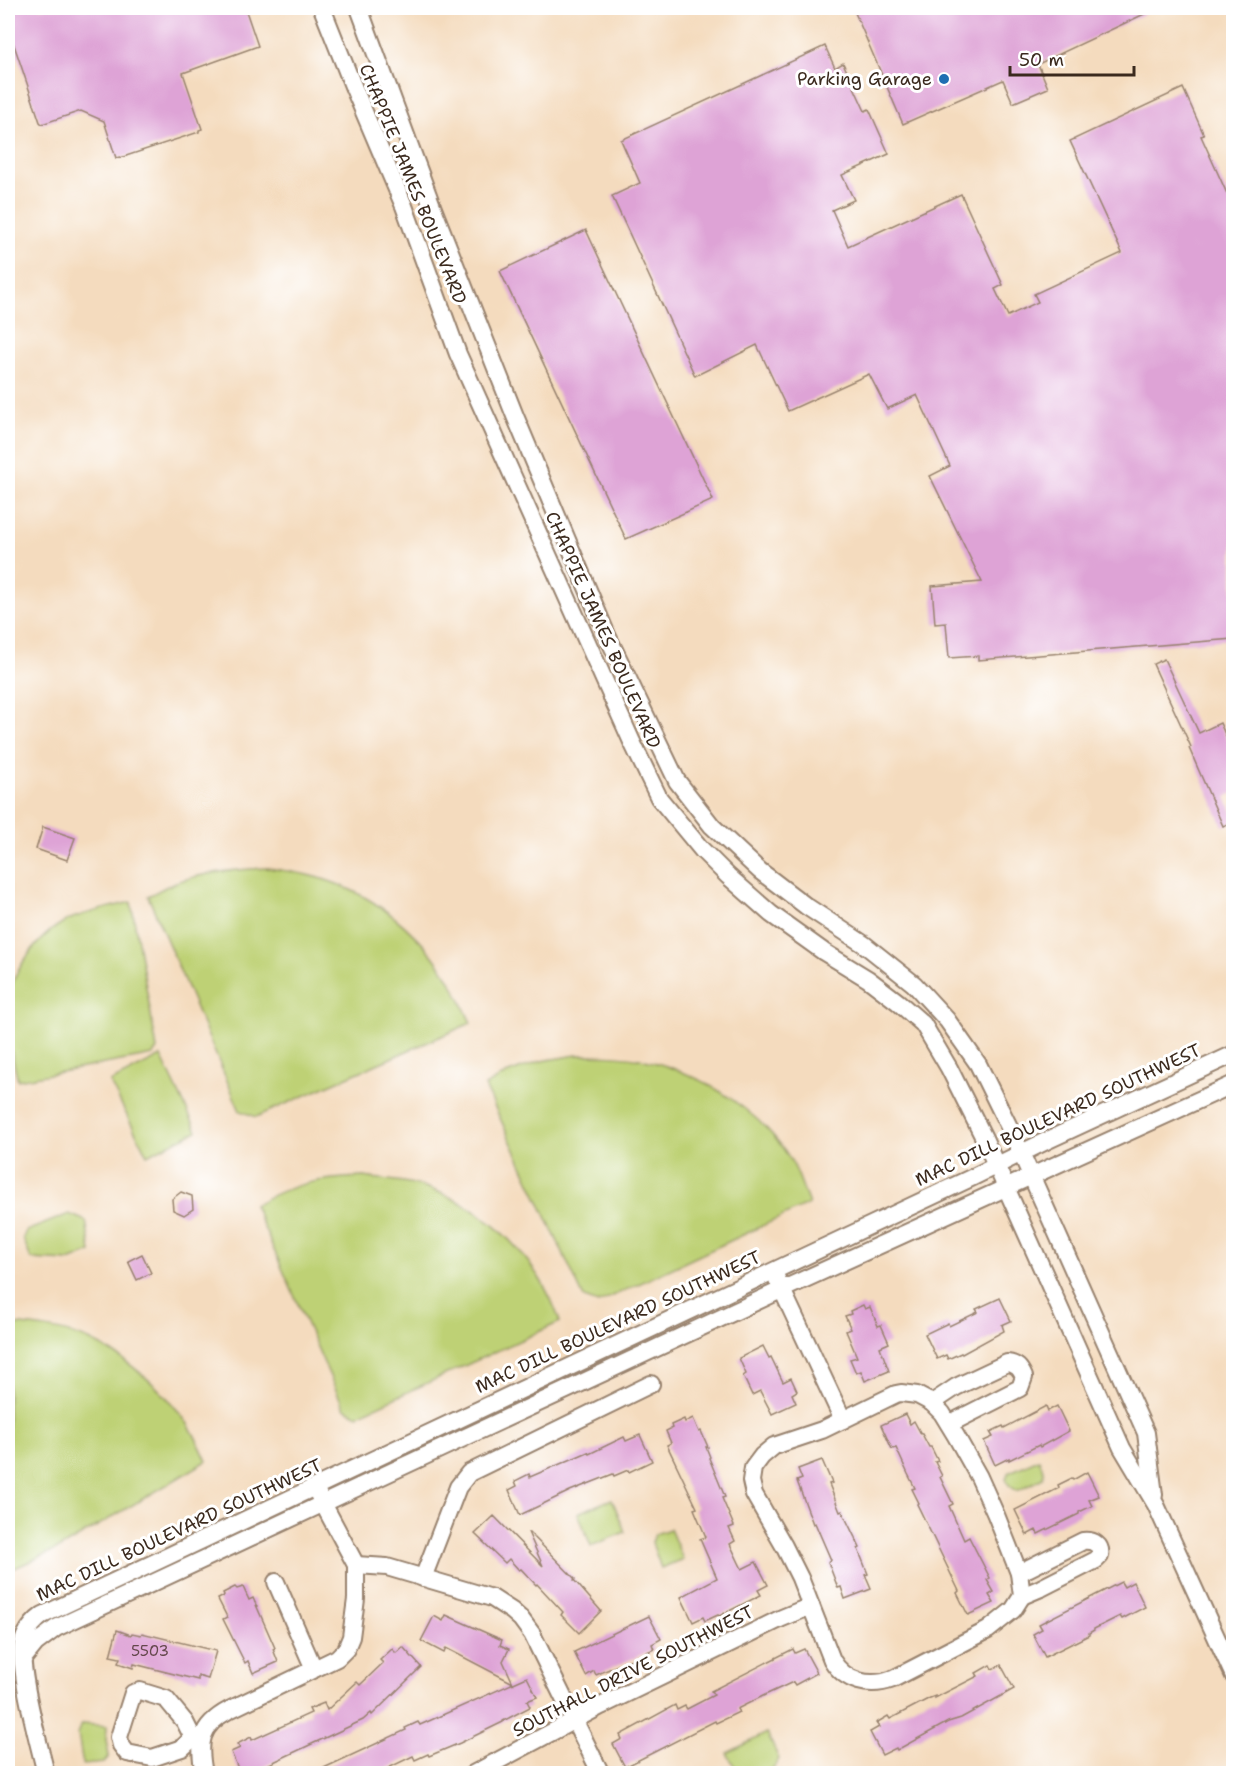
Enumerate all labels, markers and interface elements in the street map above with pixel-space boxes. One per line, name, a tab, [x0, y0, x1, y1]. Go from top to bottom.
scale bar	[1010, 39, 1134, 77]
text: 50 m	[1019, 48, 1064, 72]
street label: CHAPPIE JAMES BOULEVARD	[354, 60, 472, 308]
place label: Parking Garage	[797, 67, 932, 91]
marker: Parking Garage	[937, 72, 951, 86]
street label: CHAPPIE JAMES BOULEVARD	[540, 508, 666, 752]
street label: MAC DILL BOULEVARD SOUTHWEST	[911, 1038, 1205, 1192]
street label: MAC DILL BOULEVARD SOUTHWEST	[471, 1245, 765, 1399]
street label: MAC DILL BOULEVARD SOUTHWEST	[32, 1453, 326, 1607]
street label: SOUTHALL DRIVE SOUTHWEST	[508, 1600, 758, 1742]
house number: 5503	[131, 1641, 169, 1661]

